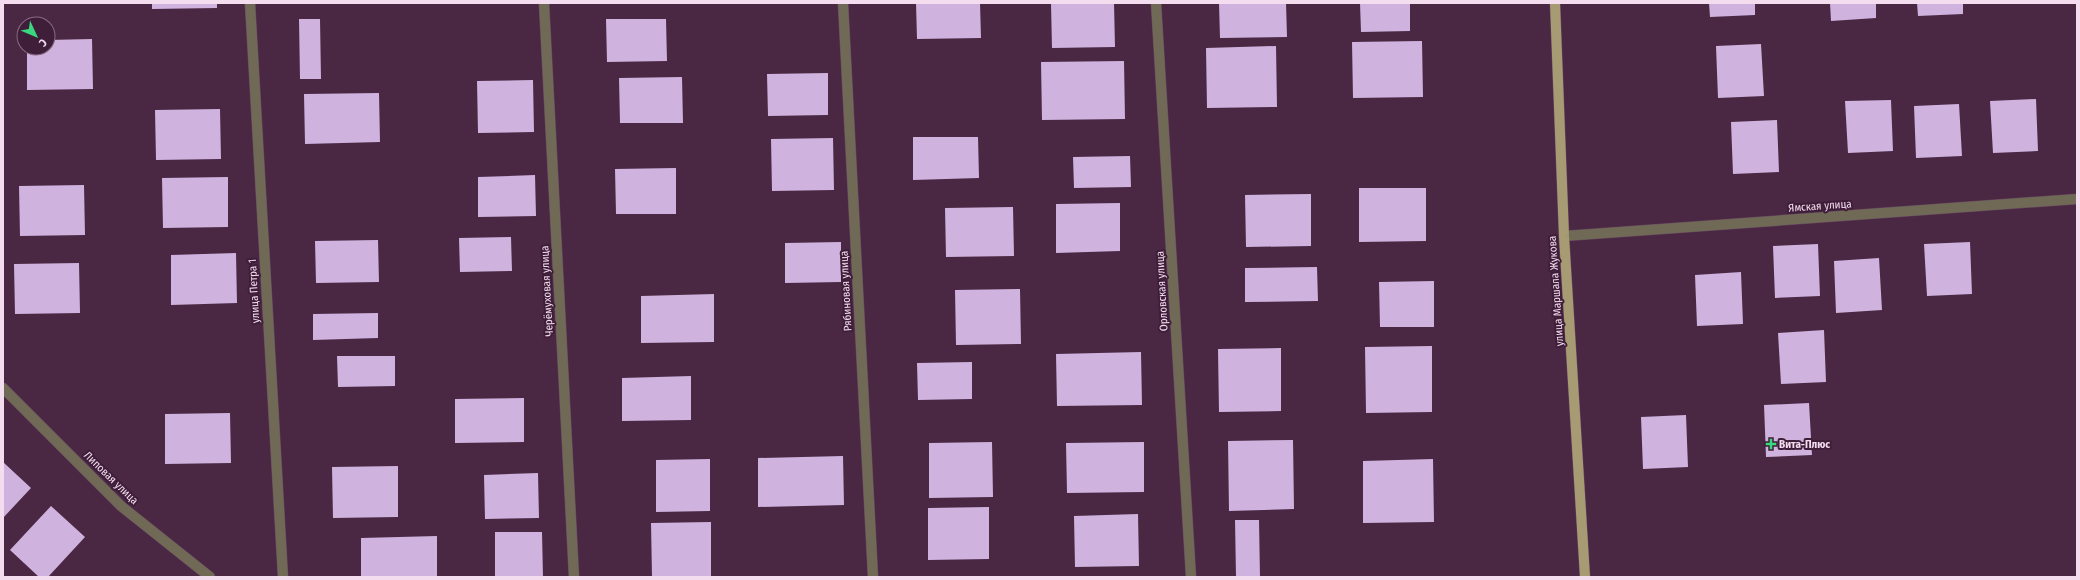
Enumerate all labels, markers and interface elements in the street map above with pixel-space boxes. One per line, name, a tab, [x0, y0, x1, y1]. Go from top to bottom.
north arrow	[16, 16, 56, 56]
text: С	[36, 36, 50, 49]
street label: Ямская улица	[1788, 197, 1852, 215]
street label: улица Маршала Жукова	[1546, 235, 1566, 347]
street label: Черёмуховая улица	[538, 245, 556, 337]
street label: Рябиновая улица	[837, 250, 855, 332]
street label: Орловская улица	[1153, 251, 1171, 331]
street label: улица Петра 1	[246, 258, 262, 324]
place label: Вита-Плюс	[1779, 438, 1830, 451]
marker: Вита-Плюс	[1766, 439, 1776, 449]
street label: Липовая улица	[81, 449, 141, 507]

